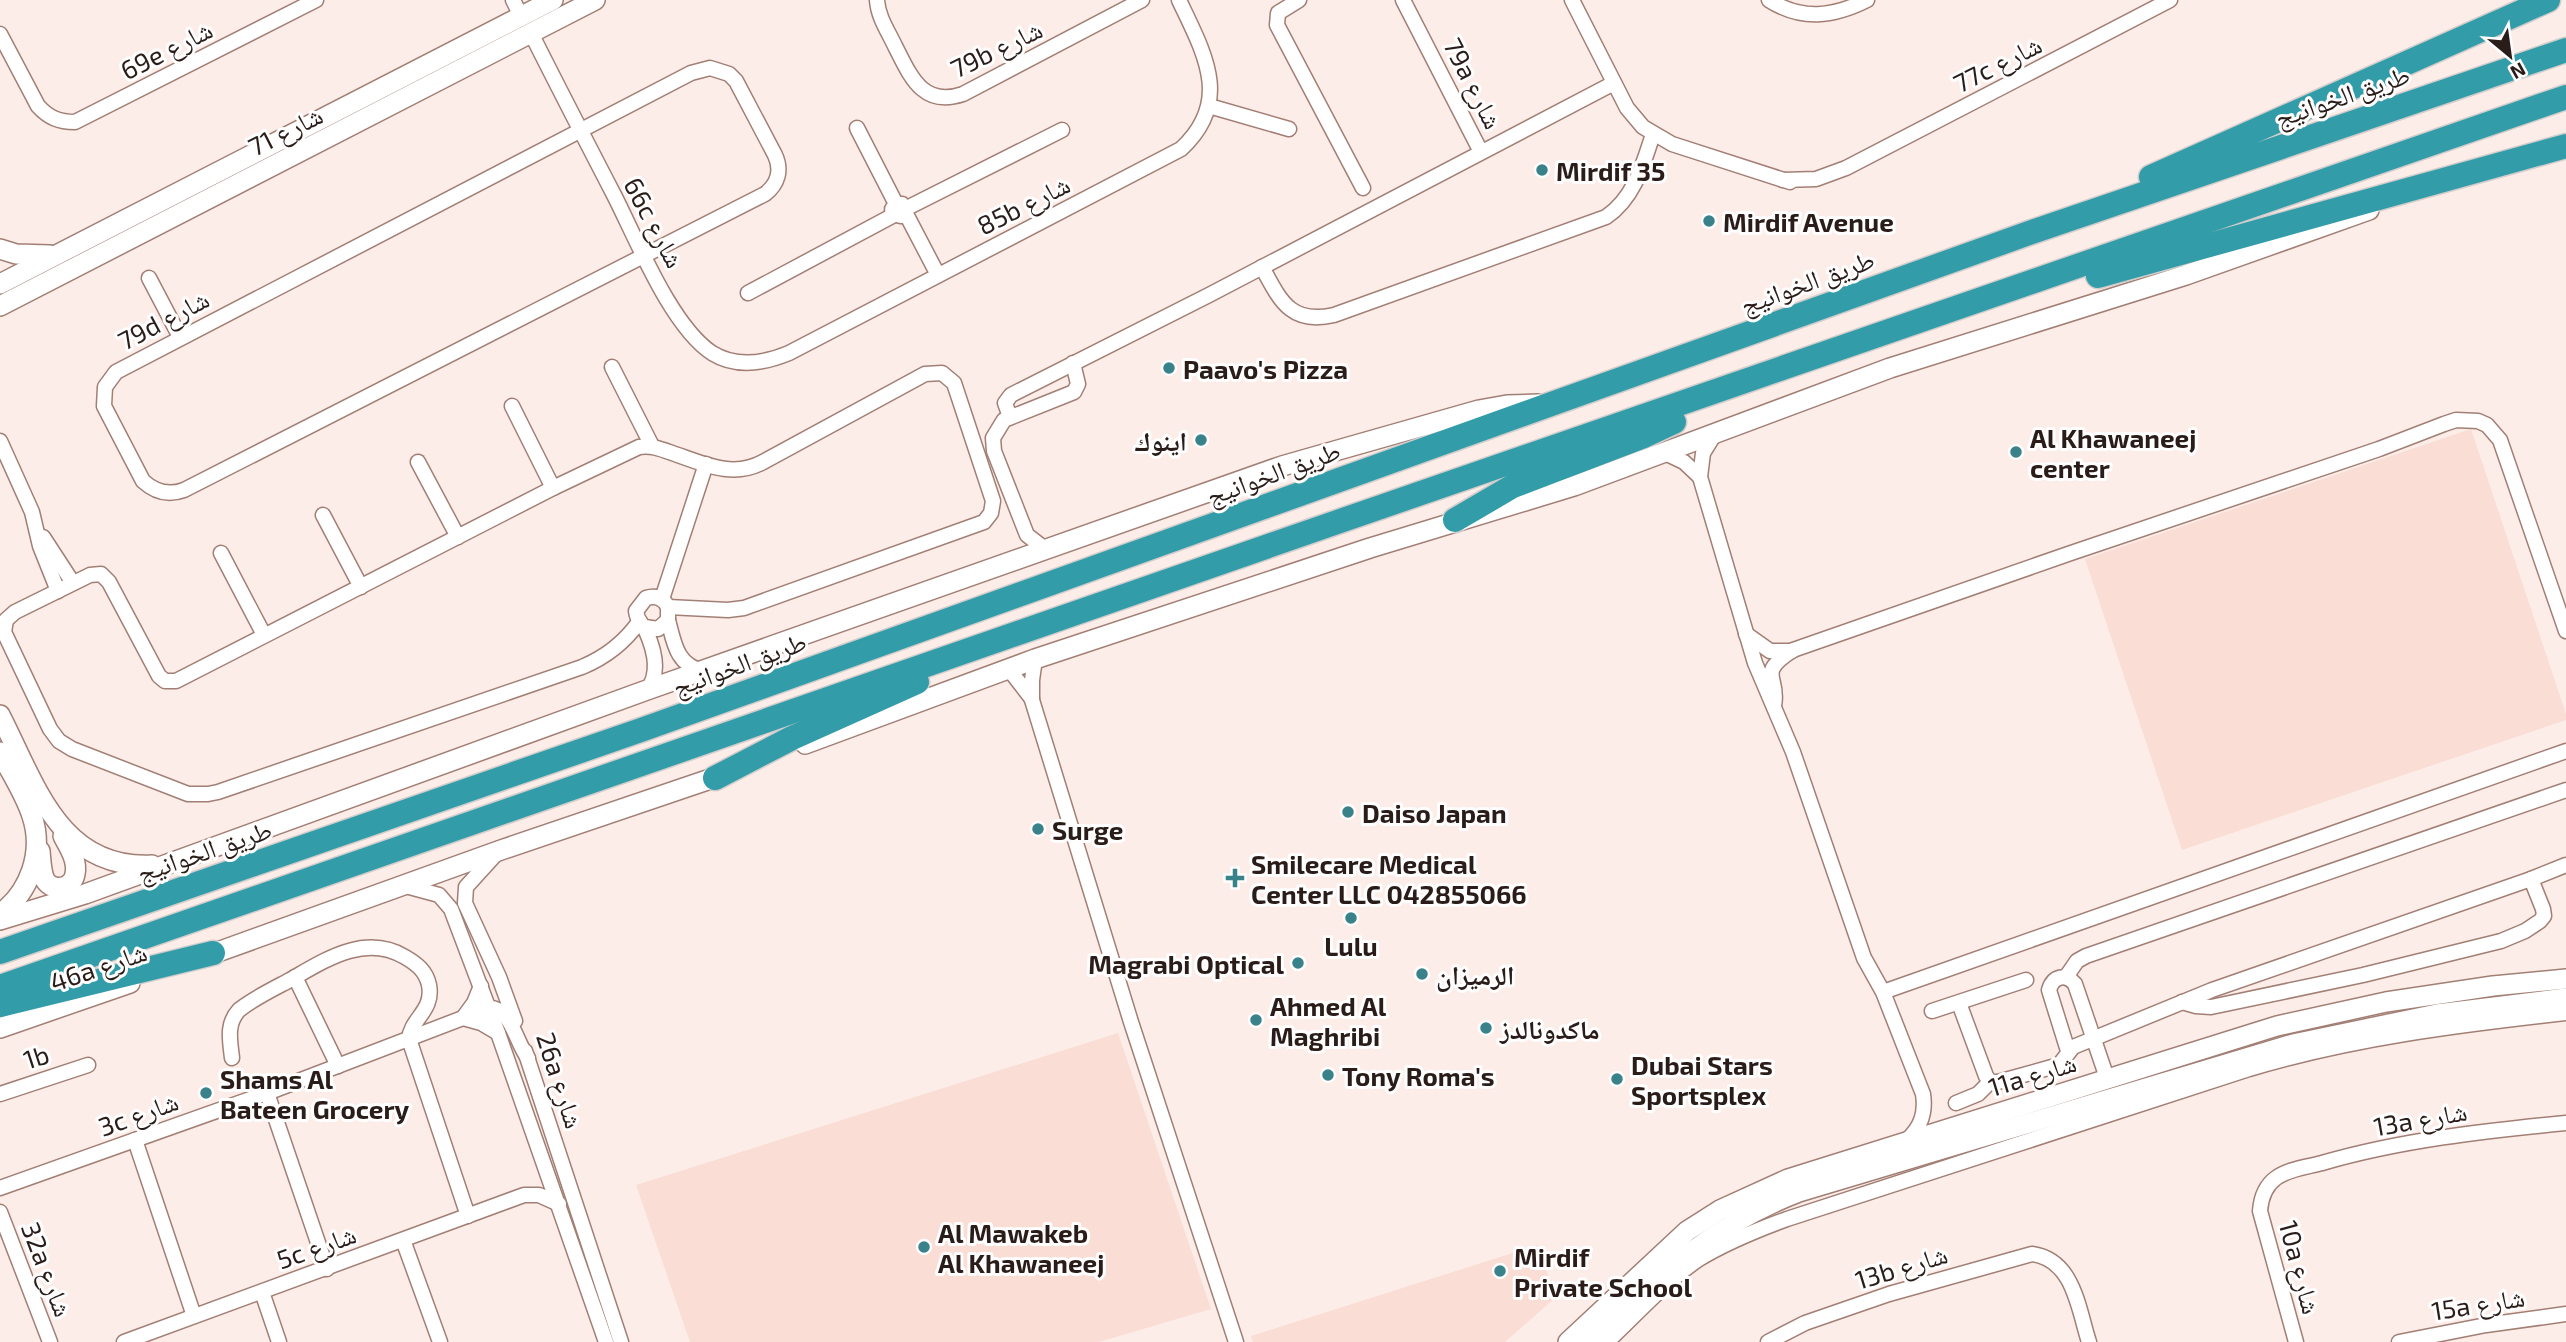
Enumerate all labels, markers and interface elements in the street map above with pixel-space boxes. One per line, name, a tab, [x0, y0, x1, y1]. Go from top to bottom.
street label: 69e شارع	[115, 13, 218, 87]
street label: 79b شارع	[945, 13, 1048, 85]
north arrow	[2475, 21, 2545, 91]
street label: 77c شارع	[1948, 28, 2047, 100]
street label: 79a شارع	[1436, 32, 1510, 134]
street label: طريق الخوانيج	[2271, 58, 2414, 135]
text: N	[2507, 58, 2530, 85]
street label: شارع 71	[243, 98, 328, 164]
place label: Mirdif 35	[1556, 155, 1665, 186]
marker: Mirdif 35	[1534, 162, 1550, 178]
street label: 85b شارع	[972, 168, 1075, 242]
street label: 66c شارع	[617, 172, 692, 273]
place label: Mirdif Avenue	[1723, 206, 1894, 237]
marker: Mirdif Avenue	[1701, 213, 1717, 229]
street label: طريق الخوانيج	[1736, 242, 1879, 322]
street label: 79d شارع	[112, 282, 215, 358]
place label: Paavo's Pizza	[1183, 353, 1348, 384]
marker: Paavo's Pizza	[1161, 360, 1177, 376]
place label: Al Khawaneej center	[2030, 422, 2196, 483]
place label: اينوك	[1134, 425, 1187, 456]
marker: اينوك	[1193, 432, 1209, 448]
street label: طريق الخوانيج	[1202, 433, 1345, 513]
marker: Al Khawaneej center	[2008, 444, 2024, 460]
street label: طريق الخوانيج	[668, 624, 811, 704]
place label: Daiso Japan	[1362, 797, 1507, 828]
marker: Daiso Japan	[1340, 804, 1356, 820]
street label: طريق الخوانيج	[133, 813, 276, 890]
place label: Surge	[1052, 814, 1123, 845]
marker: Surge	[1030, 821, 1046, 837]
place label: Smilecare Medical Center LLC 042855066	[1251, 848, 1527, 909]
marker: Smilecare Medical Center LLC 042855066	[1225, 868, 1245, 888]
marker: Lulu	[1343, 910, 1359, 926]
place label: Lulu	[1324, 930, 1378, 961]
street label: 46a شارع	[46, 935, 151, 999]
place label: Magrabi Optical	[1088, 948, 1284, 979]
marker: Magrabi Optical	[1290, 955, 1306, 971]
place label: الرميزان	[1436, 959, 1514, 992]
marker: الرميزان	[1414, 966, 1430, 982]
place label: Ahmed Al Maghribi	[1270, 990, 1387, 1051]
marker: Ahmed Al Maghribi	[1248, 1012, 1264, 1028]
place label: ماكدونالدز	[1499, 1013, 1600, 1044]
marker: ماكدونالدز	[1478, 1020, 1494, 1036]
street label: 26a شارع	[529, 1028, 591, 1132]
street label: 1b	[19, 1037, 53, 1075]
street label: 11a شارع	[1984, 1046, 2080, 1104]
place label: Dubai Stars Sportsplex	[1631, 1049, 1773, 1110]
place label: Tony Roma's	[1342, 1060, 1495, 1092]
place label: Shams Al Bateen Grocery	[220, 1063, 410, 1125]
marker: Tony Roma's	[1320, 1067, 1336, 1083]
marker: Dubai Stars Sportsplex	[1609, 1071, 1625, 1087]
street label: 3c شارع	[94, 1084, 183, 1144]
marker: Shams Al Bateen Grocery	[198, 1085, 214, 1101]
street label: 13a شارع	[2371, 1095, 2469, 1143]
street label: 32a شارع	[14, 1217, 80, 1321]
street label: 5c شارع	[272, 1217, 360, 1276]
place label: Al Mawakeb Al Khawaneej	[938, 1217, 1104, 1278]
street label: 10a شارع	[2272, 1217, 2328, 1318]
street label: 13b شارع	[1851, 1237, 1951, 1297]
marker: Al Mawakeb Al Khawaneej	[916, 1239, 932, 1255]
place label: Mirdif Private School	[1514, 1241, 1692, 1302]
marker: Mirdif Private School	[1492, 1263, 1508, 1279]
street label: 15a شارع	[2429, 1280, 2527, 1328]

